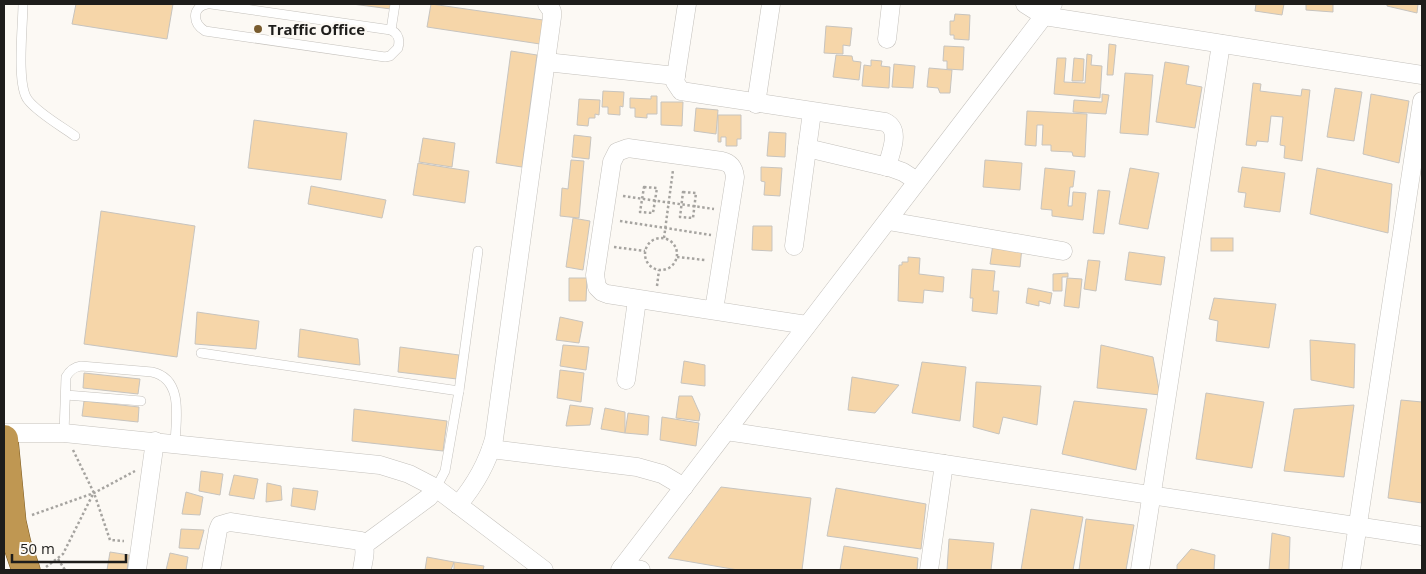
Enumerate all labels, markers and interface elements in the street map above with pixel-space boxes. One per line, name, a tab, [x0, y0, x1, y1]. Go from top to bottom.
place label: Traffic Office	[268, 19, 365, 39]
marker: Traffic Office	[252, 23, 264, 35]
scale bar	[12, 532, 126, 564]
text: 50 m	[20, 538, 55, 558]

